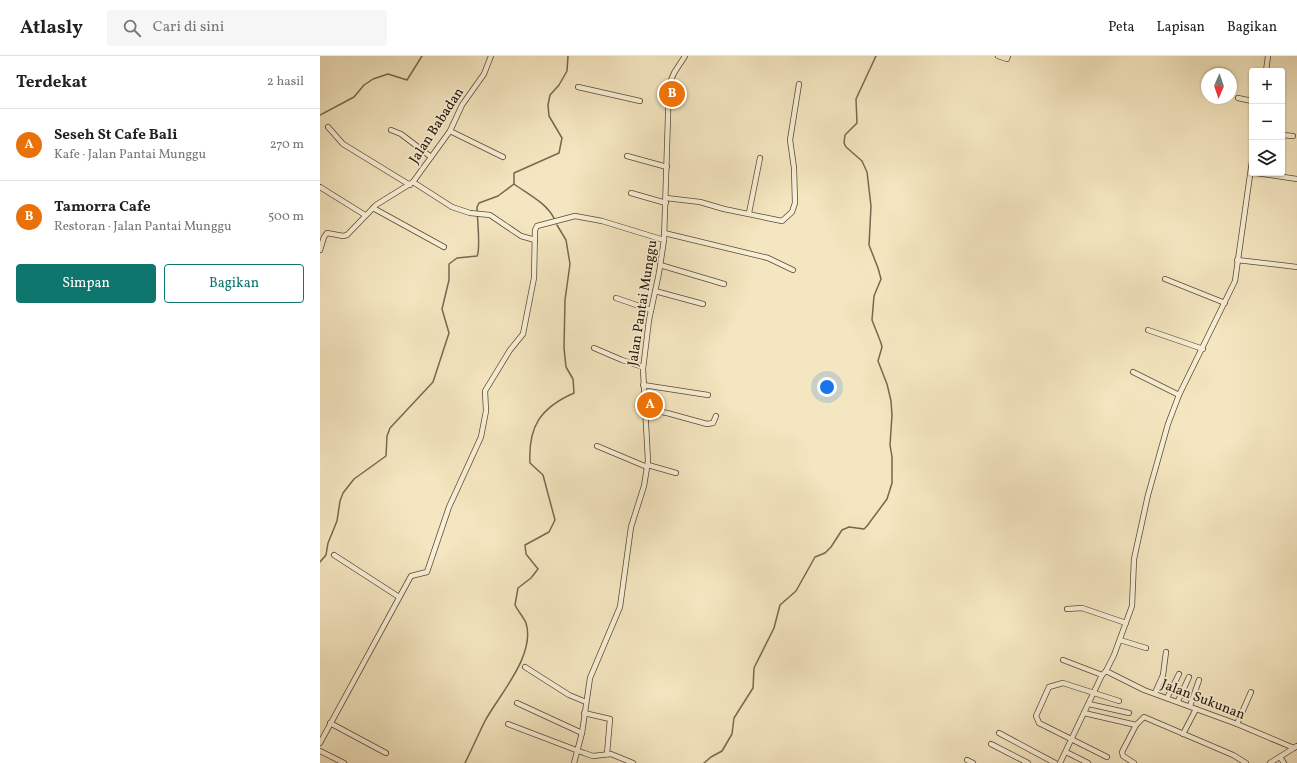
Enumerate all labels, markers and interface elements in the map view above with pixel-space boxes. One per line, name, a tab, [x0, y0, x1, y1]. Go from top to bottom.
search box	[107, 10, 387, 46]
text: Atlasly	[20, 15, 83, 41]
icon: search	[121, 17, 143, 39]
text: Cari di sini	[153, 17, 224, 38]
text: Peta	[1108, 18, 1135, 37]
text: Lapisan	[1157, 18, 1205, 37]
text: Bagikan	[1227, 18, 1277, 37]
north arrow	[1201, 68, 1237, 104]
map controls	[1249, 68, 1285, 176]
button: +	[1249, 68, 1285, 104]
text: Terdekat	[16, 71, 87, 94]
text: 2 hasil	[267, 73, 304, 91]
pin: B	[659, 79, 685, 109]
street label: Jalan Babadan	[405, 84, 469, 168]
button: −	[1249, 104, 1285, 140]
text: Seseh St Cafe Bali	[54, 125, 177, 146]
text: A	[24, 136, 34, 154]
text: 270 m	[270, 136, 304, 154]
button: layers	[1249, 140, 1285, 176]
text: Kafe · Jalan Pantai Munggu	[54, 146, 206, 164]
text: Tamorra Cafe	[54, 197, 151, 218]
text: B	[25, 208, 33, 226]
text: 500 m	[268, 208, 304, 226]
text: Restoran · Jalan Pantai Munggu	[54, 218, 232, 236]
street label: Jalan Pantai Munggu	[624, 238, 662, 367]
button: Simpan	[16, 264, 156, 303]
button: Bagikan	[164, 264, 304, 303]
your location	[817, 377, 837, 397]
pin: A	[637, 390, 663, 420]
street label: Jalan Sukunan	[1158, 675, 1248, 725]

